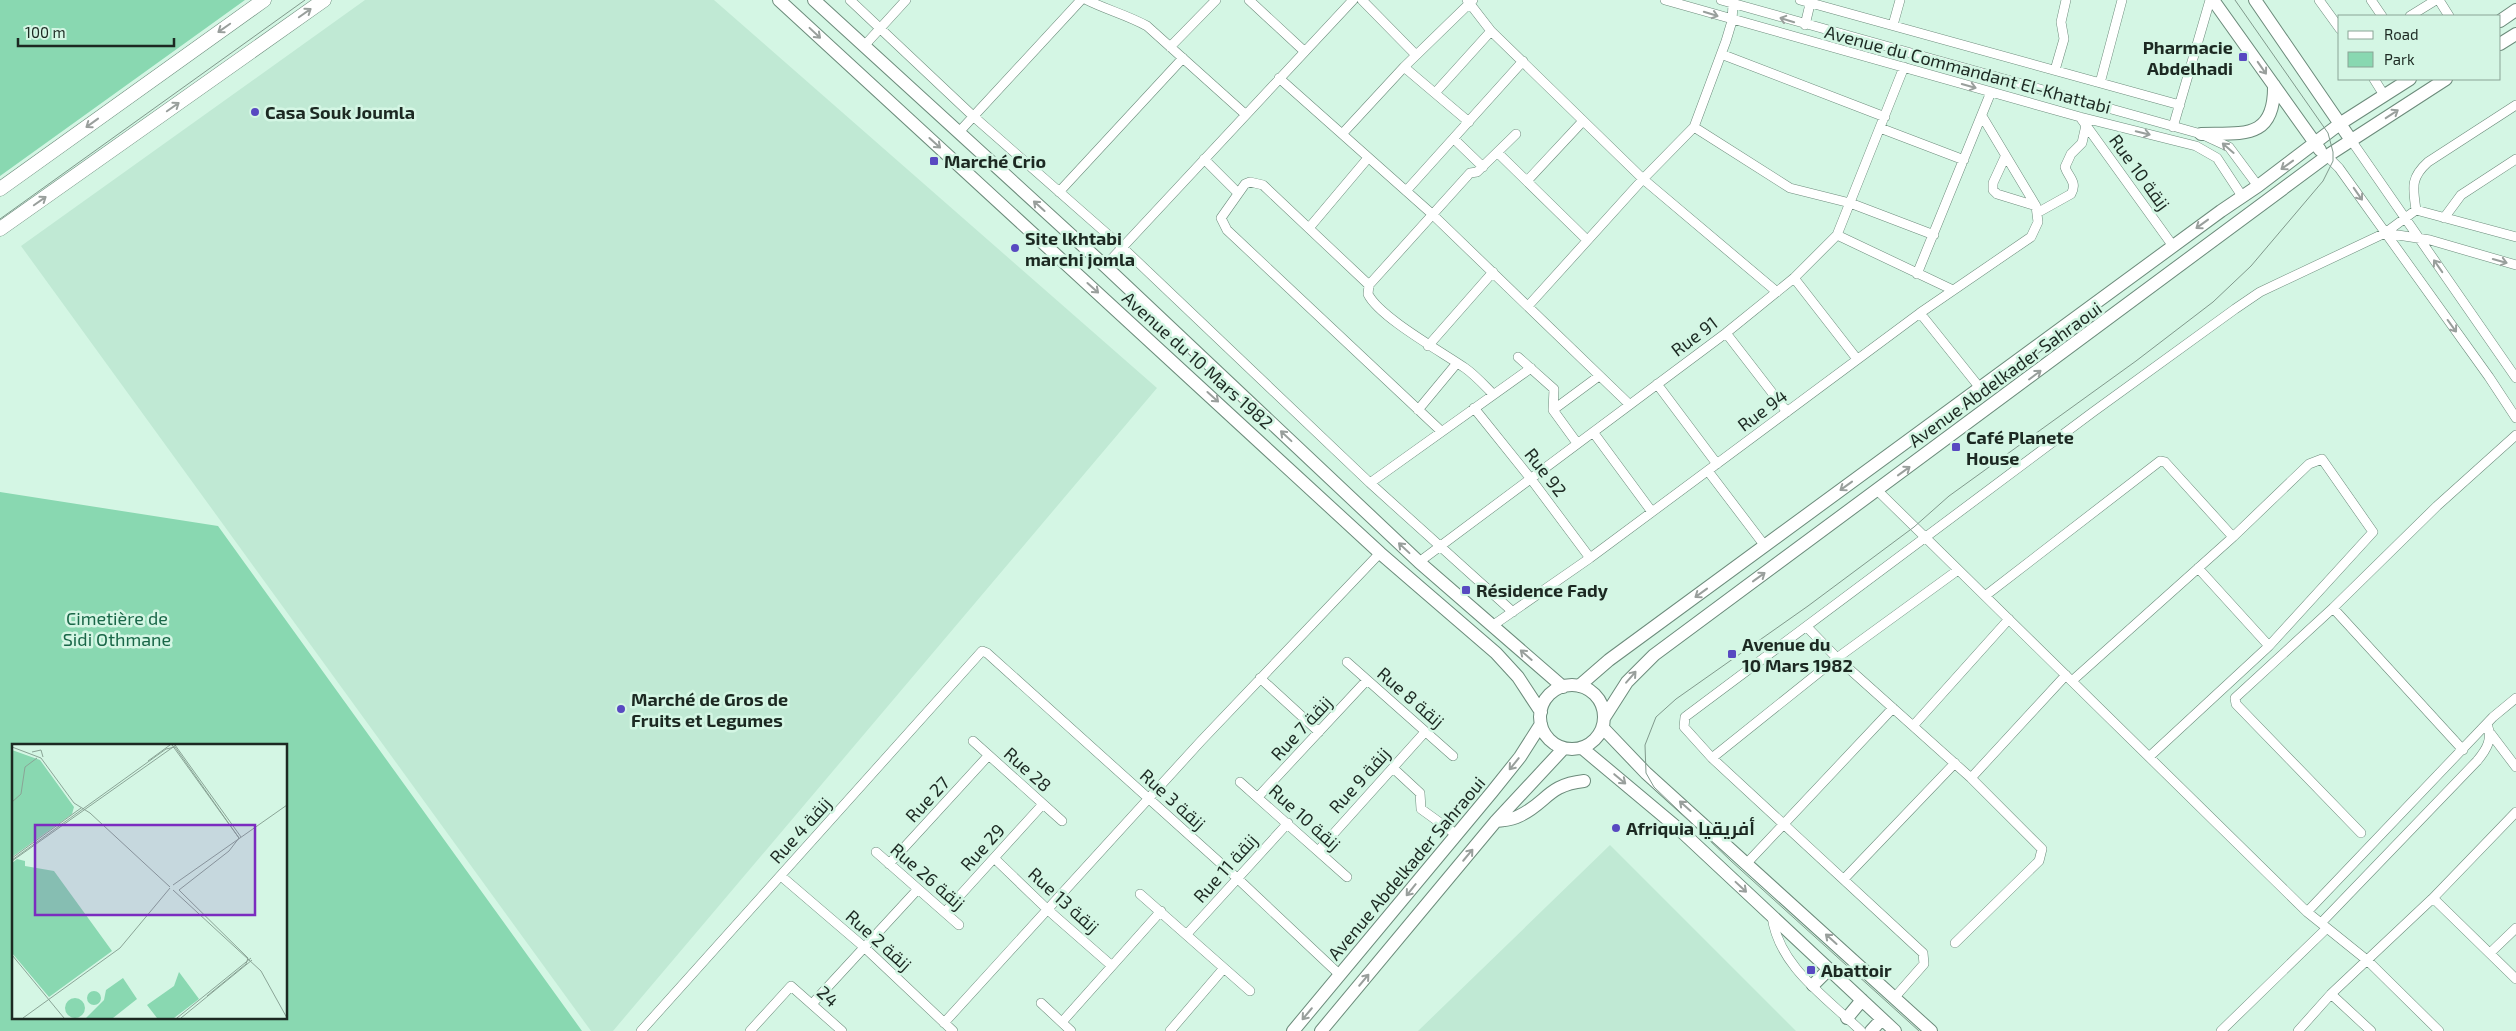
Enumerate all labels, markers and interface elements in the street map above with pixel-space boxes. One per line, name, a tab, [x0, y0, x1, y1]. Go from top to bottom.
one-way arrow	[298, 8, 312, 18]
one-way arrow	[1703, 10, 1719, 20]
one-way arrow	[1780, 14, 1796, 24]
scale bar	[18, 15, 174, 47]
legend	[2338, 15, 2501, 80]
street label: Avenue du Commandant El-Khattabi	[1823, 20, 2113, 118]
text: 100 m	[25, 23, 66, 41]
one-way arrow	[217, 23, 231, 33]
text: Road	[2384, 25, 2419, 43]
one-way arrow	[808, 27, 821, 39]
place label: Pharmacie Abdelhadi	[2143, 36, 2233, 79]
text: Park	[2384, 50, 2415, 68]
marker: Pharmacie Abdelhadi	[2237, 51, 2249, 63]
one-way arrow	[2257, 61, 2267, 75]
one-way arrow	[1960, 81, 1976, 91]
place label: Casa Souk Joumla	[265, 101, 415, 123]
one-way arrow	[166, 102, 180, 112]
marker: Casa Souk Joumla	[249, 106, 261, 118]
one-way arrow	[2384, 109, 2398, 119]
one-way arrow	[85, 118, 99, 128]
one-way arrow	[2134, 129, 2150, 138]
street label: Rue 10 زنقة	[2104, 130, 2175, 215]
one-way arrow	[928, 137, 941, 149]
one-way arrow	[2221, 142, 2234, 154]
place label: Marché Crio	[944, 150, 1046, 172]
marker: Marché Crio	[928, 155, 940, 167]
one-way arrow	[2280, 160, 2294, 170]
one-way arrow	[2353, 187, 2363, 201]
one-way arrow	[33, 196, 47, 206]
one-way arrow	[1033, 200, 1046, 212]
one-way arrow	[2196, 219, 2209, 230]
place label: Site lkhtabi marchi jomla	[1025, 227, 1135, 270]
marker: Site lkhtabi marchi jomla	[1009, 242, 1021, 254]
one-way arrow	[2492, 256, 2508, 266]
one-way arrow	[2433, 260, 2443, 274]
one-way arrow	[1087, 282, 1100, 294]
street label: Avenue du 10 Mars 1982	[1118, 286, 1278, 434]
street label: Avenue Abdelkader Sahraoui	[1904, 297, 2106, 451]
street label: Rue 91	[1666, 311, 1722, 361]
one-way arrow	[2447, 319, 2457, 333]
one-way arrow	[2028, 369, 2041, 380]
street label: Rue 94	[1733, 384, 1791, 436]
one-way arrow	[1207, 392, 1220, 403]
place label: Café Planete House	[1966, 426, 2074, 469]
one-way arrow	[1279, 430, 1292, 442]
marker: Café Planete House	[1950, 441, 1962, 453]
street label: Rue 92	[1520, 443, 1572, 501]
one-way arrow	[1897, 466, 1911, 476]
one-way arrow	[1839, 481, 1853, 491]
one-way arrow	[1398, 542, 1410, 554]
one-way arrow	[1752, 572, 1765, 583]
place label: Résidence Fady	[1476, 579, 1609, 601]
marker: Résidence Fady	[1460, 584, 1472, 596]
one-way arrow	[1694, 588, 1708, 598]
park label: Cimetière de Sidi Othmane	[63, 607, 171, 650]
place label: Avenue du 10 Mars 1982	[1742, 633, 1853, 676]
marker: Avenue du 10 Mars 1982	[1726, 648, 1738, 660]
one-way arrow	[1520, 649, 1533, 661]
street label: Rue 8 زنقة	[1372, 662, 1449, 733]
one-way arrow	[1625, 671, 1637, 684]
place label: Marché de Gros de Fruits et Legumes	[631, 688, 788, 731]
street label: Rue 7 زنقة	[1266, 691, 1337, 765]
marker: Marché de Gros de Fruits et Legumes	[615, 703, 627, 715]
street label: Rue 28	[1000, 742, 1056, 796]
street label: Rue 9 زنقة	[1324, 743, 1395, 818]
inset map	[12, 744, 288, 1018]
one-way arrow	[1509, 758, 1520, 771]
street label: Rue 3 زنقة	[1135, 764, 1210, 835]
street label: Rue 27	[900, 772, 954, 826]
street label: Avenue Abdelkader Sahraoui	[1323, 772, 1489, 964]
one-way arrow	[1613, 773, 1626, 785]
street label: Rue 10 زنقة	[1264, 779, 1345, 856]
street label: Rue 4 زنقة	[765, 792, 836, 868]
one-way arrow	[1678, 801, 1691, 812]
place label: Afriquia أفريقيا	[1626, 816, 1755, 840]
street label: Rue 29	[955, 819, 1009, 875]
marker: Afriquia أفريقيا	[1610, 822, 1622, 834]
street label: Rue 11 زنقة	[1188, 829, 1262, 908]
street label: Rue 26 زنقة	[886, 838, 970, 915]
one-way arrow	[1462, 849, 1473, 862]
street label: Rue 13 زنقة	[1023, 862, 1104, 938]
one-way arrow	[1735, 881, 1747, 893]
one-way arrow	[1406, 884, 1417, 897]
street label: Rue 2 زنقة	[841, 905, 916, 976]
one-way arrow	[1824, 933, 1837, 945]
place label: Abattoir	[1821, 959, 1892, 981]
marker: Abattoir	[1805, 964, 1817, 976]
one-way arrow	[1358, 974, 1369, 987]
street label: 24	[813, 981, 843, 1011]
one-way arrow	[1301, 1008, 1312, 1021]

